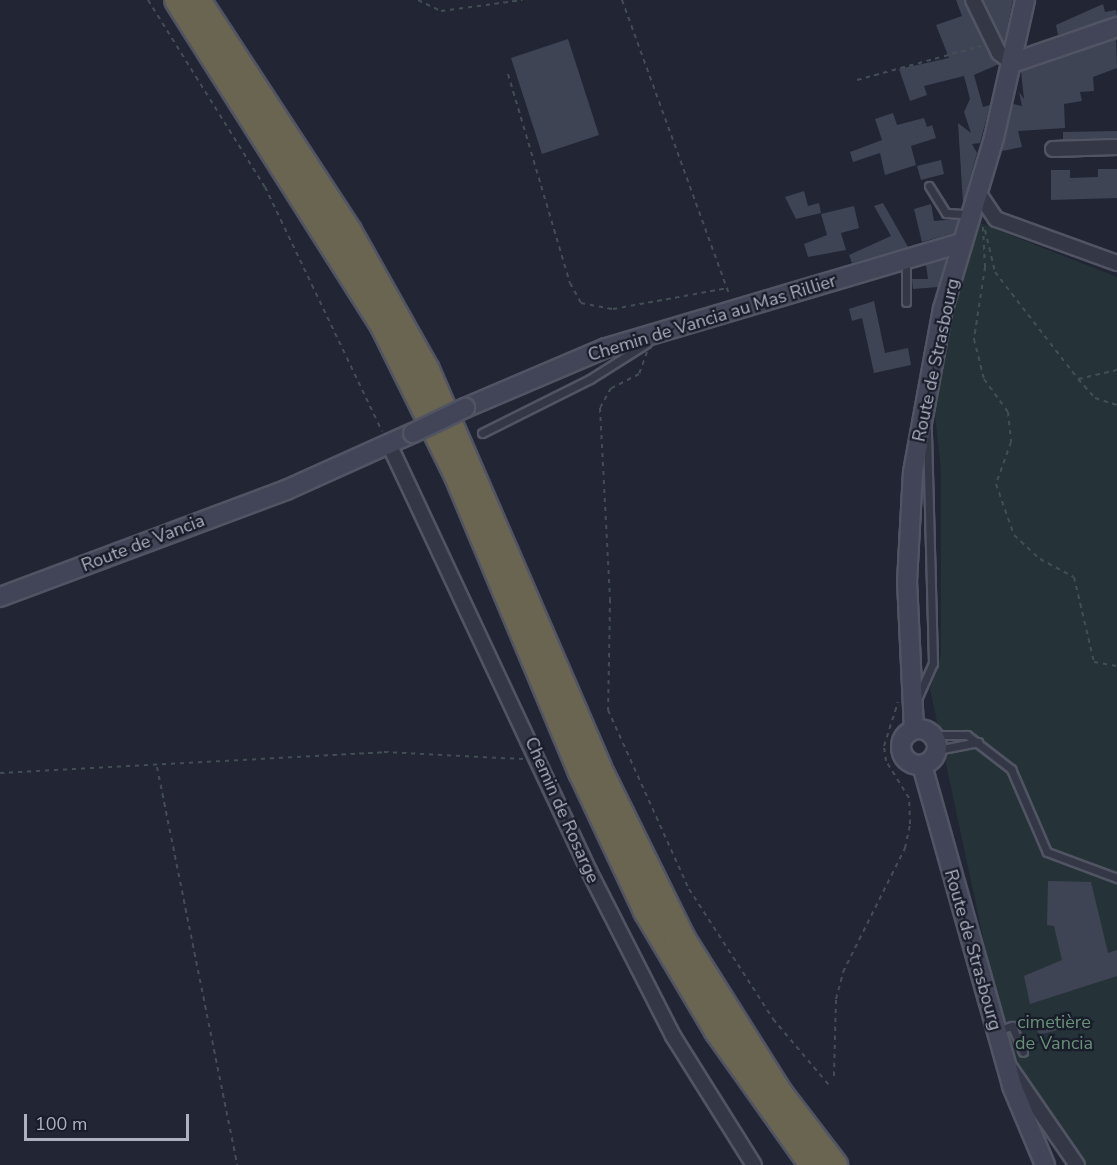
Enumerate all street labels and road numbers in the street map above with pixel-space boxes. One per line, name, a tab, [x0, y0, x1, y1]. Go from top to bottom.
street label: Chemin de Vancia au Mas Rillier	[585, 270, 839, 366]
street label: Route de Strasbourg	[908, 276, 964, 444]
street label: Route de Vancia	[78, 510, 208, 576]
street label: Chemin de Rosarge	[520, 734, 604, 886]
street label: Route de Strasbourg	[940, 867, 1006, 1033]

